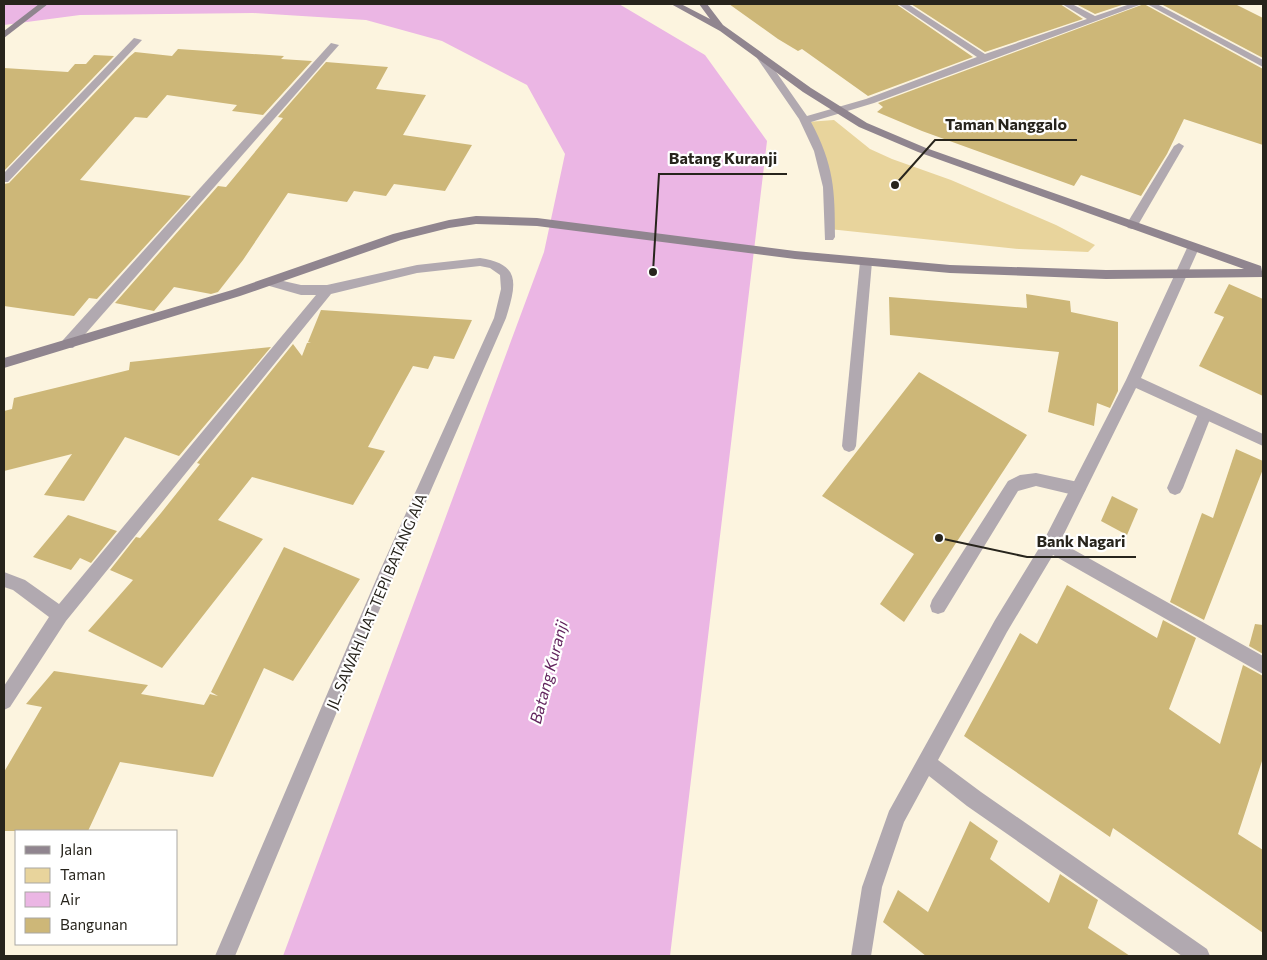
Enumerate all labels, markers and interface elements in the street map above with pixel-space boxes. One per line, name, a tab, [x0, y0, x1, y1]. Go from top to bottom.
callout: Taman Nanggalo	[935, 109, 1077, 140]
text: Taman Nanggalo	[945, 114, 1067, 133]
callout: Batang Kuranji	[659, 143, 787, 174]
text: Batang Kuranji	[669, 148, 777, 167]
street label: JL. SAWAH LIAT TEPI BATANG AIA	[322, 490, 430, 712]
callout: Bank Nagari	[1027, 526, 1136, 557]
text: Bank Nagari	[1036, 531, 1126, 550]
water label: Batang Kuranji	[525, 618, 571, 726]
legend	[15, 830, 178, 945]
text: Jalan	[60, 840, 92, 858]
text: Taman	[60, 865, 106, 883]
text: Air	[60, 890, 80, 908]
text: Bangunan	[60, 915, 128, 933]

